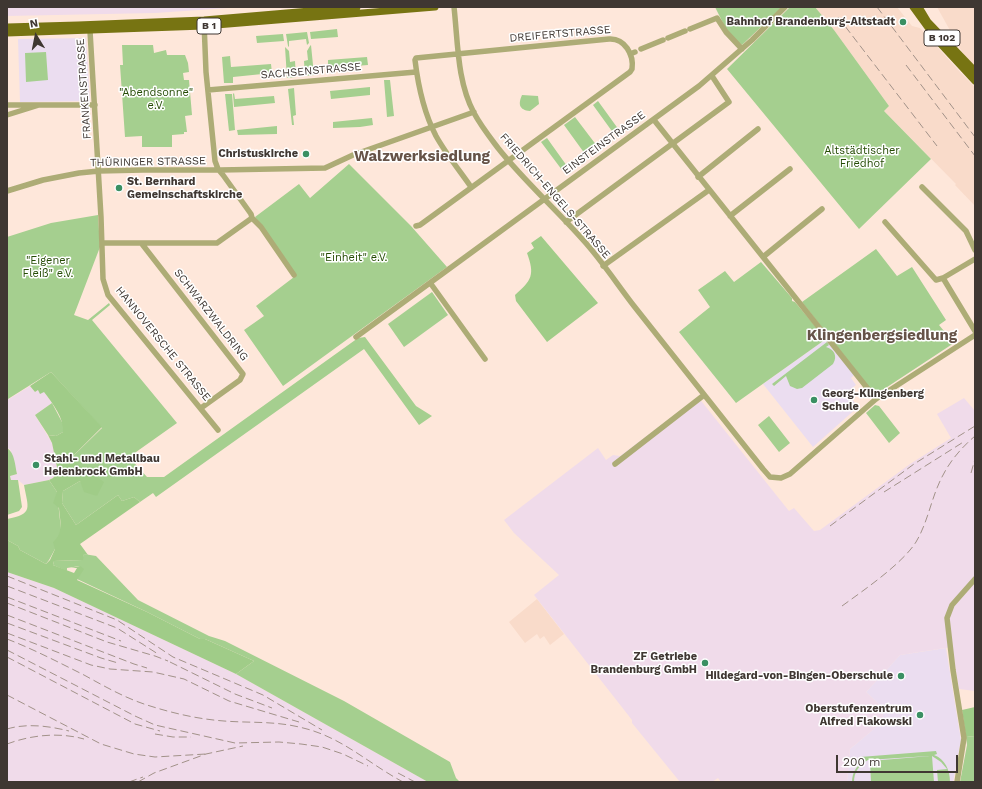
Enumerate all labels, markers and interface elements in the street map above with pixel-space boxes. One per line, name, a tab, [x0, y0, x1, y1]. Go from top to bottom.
place label: Bahnhof Brandenburg-Altstadt	[727, 15, 895, 29]
north arrow	[16, 16, 56, 56]
text: N	[29, 17, 39, 31]
marker: Bahnhof Brandenburg-Altstadt	[898, 17, 908, 27]
road number: B 1	[197, 18, 221, 34]
street label: DREIFERTSTRASSE	[509, 23, 611, 45]
road number: B 102	[924, 30, 960, 46]
street label: FRANKENSTRASSE	[74, 38, 94, 140]
street label: SACHSENSTRASSE	[260, 60, 362, 82]
park label: "Abendsonne" e.V.	[119, 86, 193, 112]
street label: EINSTEINSTRASSE	[560, 109, 648, 177]
street label: FRIEDRICH-ENGELS-STRASSE	[497, 131, 613, 261]
park label: Altstädtischer Friedhof	[824, 144, 900, 170]
place label: Christuskirche	[218, 147, 298, 161]
district label: Walzwerksiedlung	[354, 148, 490, 166]
marker: Christuskirche	[301, 149, 311, 159]
street label: THÜRINGER STRASSE	[90, 154, 206, 170]
place label: St. Bernhard Gemeinschaftskirche	[127, 175, 242, 201]
marker: St. Bernhard Gemeinschaftskirche	[114, 183, 124, 193]
park label: "Einheit" e.V.	[321, 251, 387, 265]
park label: "Eigener Fleiß" e.V.	[22, 254, 74, 280]
street label: SCHWARZWALDRING	[171, 266, 251, 364]
street label: HANNOVERSCHE STRASSE	[113, 284, 213, 404]
district label: Klingenbergsiedlung	[807, 327, 957, 345]
place label: Georg-Klingenberg Schule	[822, 387, 924, 413]
marker: Georg-Klingenberg Schule	[809, 395, 819, 405]
place label: Stahl- und Metallbau Heienbrock GmbH	[44, 452, 160, 478]
marker: Stahl- und Metallbau Heienbrock GmbH	[31, 460, 41, 470]
place label: ZF Getriebe Brandenburg GmbH	[591, 650, 697, 676]
marker: ZF Getriebe Brandenburg GmbH	[700, 658, 710, 668]
place label: Hildegard-von-Bingen-Oberschule	[705, 669, 893, 683]
marker: Hildegard-von-Bingen-Oberschule	[896, 671, 906, 681]
place label: Oberstufenzentrum Alfred Flakowski	[805, 702, 912, 728]
marker: Oberstufenzentrum Alfred Flakowski	[915, 710, 925, 720]
scale bar	[838, 747, 960, 773]
text: 200 m	[843, 755, 880, 769]

